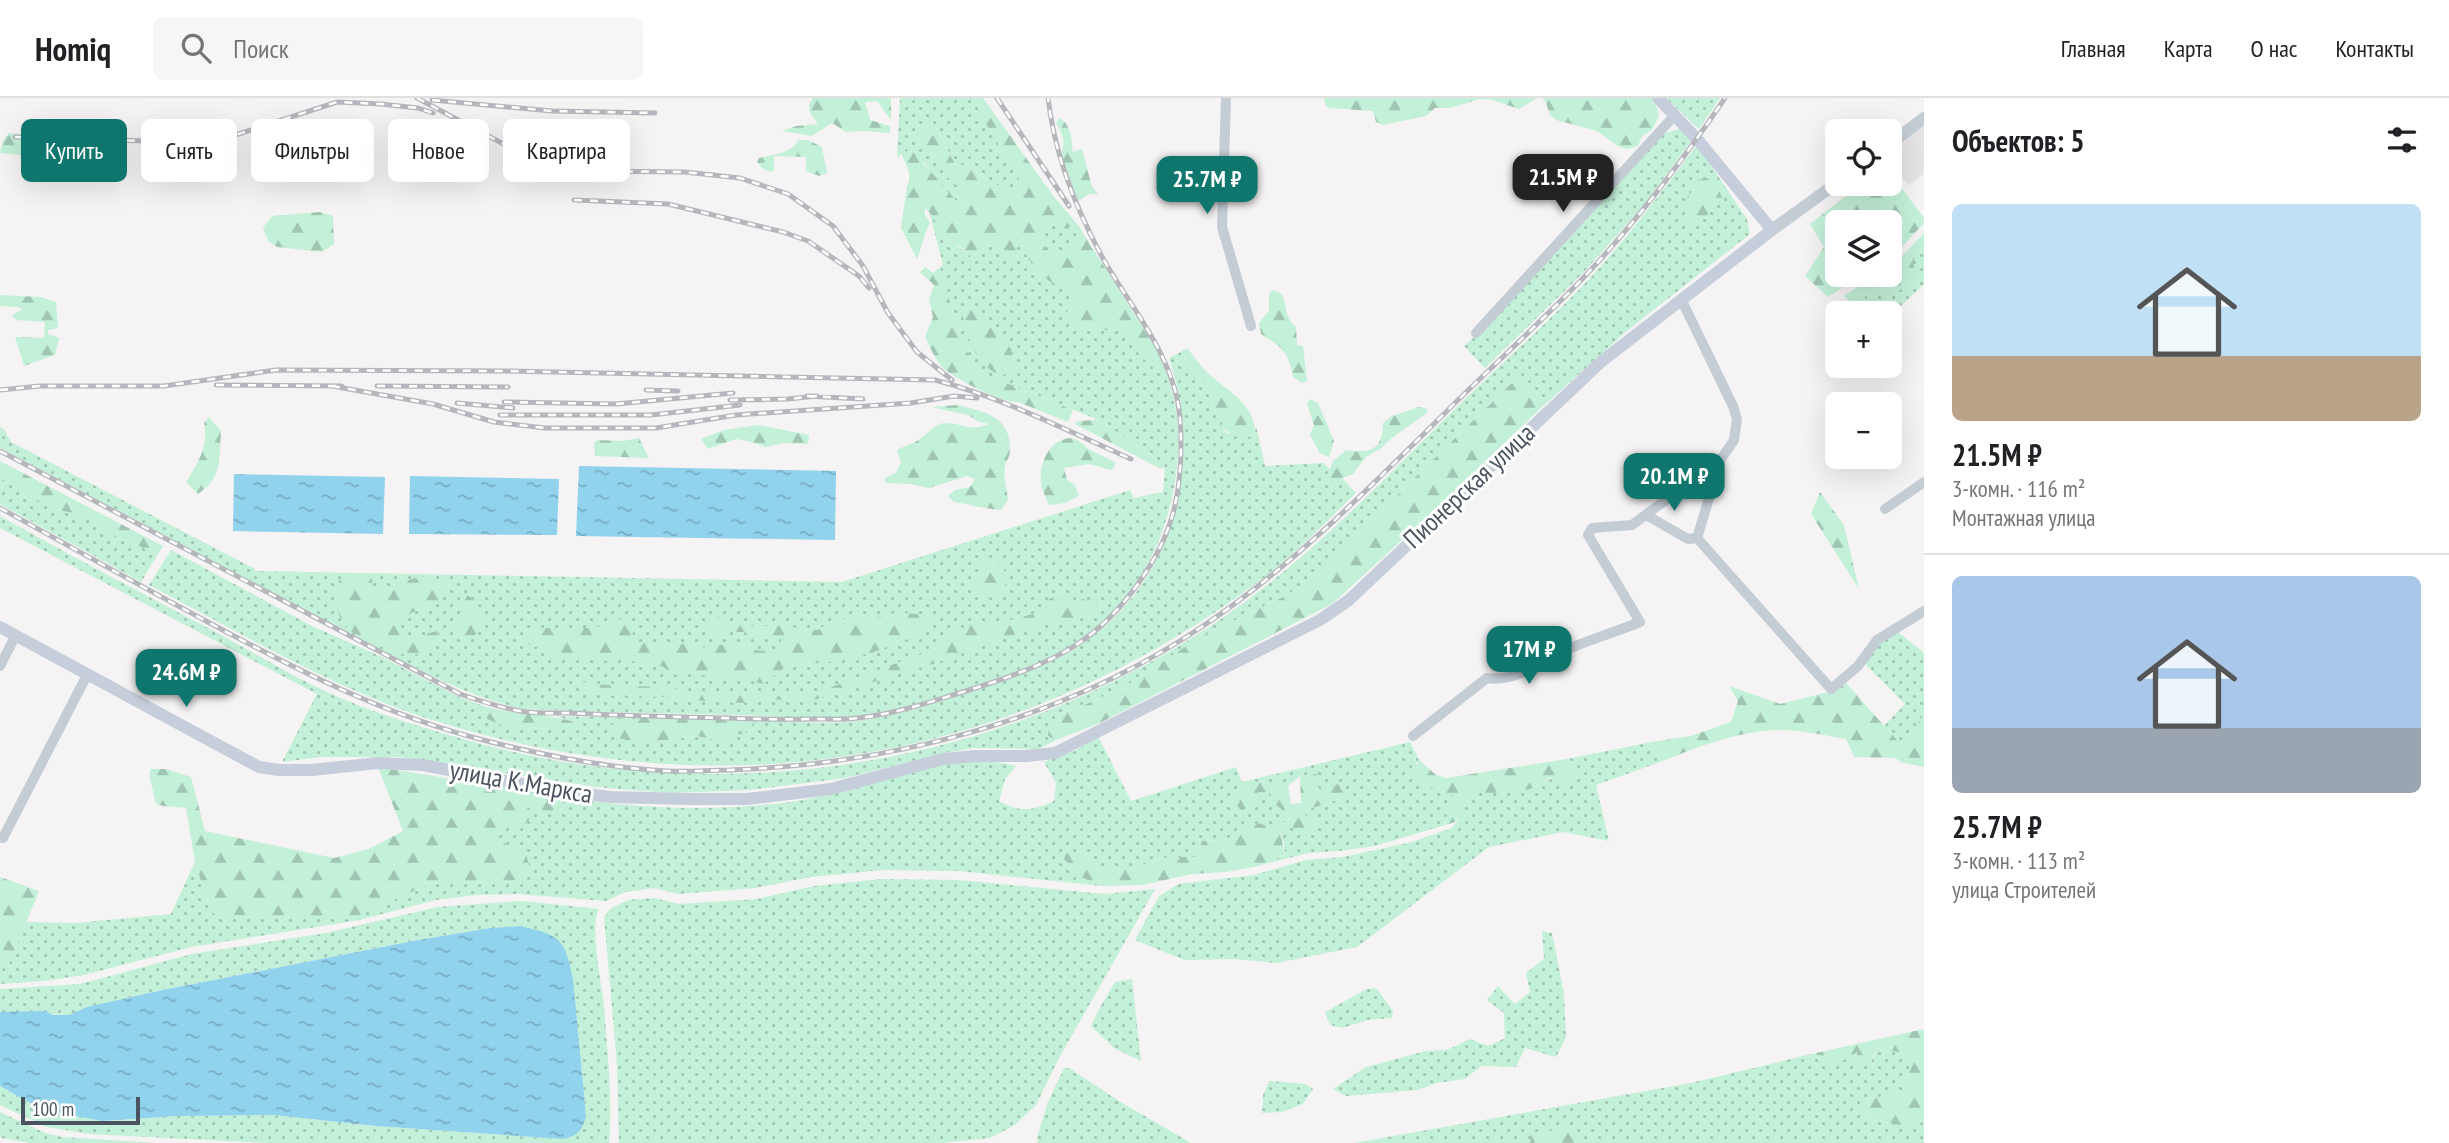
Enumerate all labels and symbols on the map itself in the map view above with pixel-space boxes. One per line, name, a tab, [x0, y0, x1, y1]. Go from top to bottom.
pin: 21.5M ₽	[1498, 155, 1628, 214]
pin: 25.7M ₽	[1142, 156, 1272, 216]
street label: Пионерская улица	[1396, 416, 1541, 555]
pin: 20.1M ₽	[1609, 454, 1739, 513]
pin: 17M ₽	[1480, 626, 1578, 686]
pin: 24.6M ₽	[121, 650, 251, 709]
street label: улица К.Маркса	[447, 753, 595, 810]
scale bar	[21, 1094, 140, 1126]

